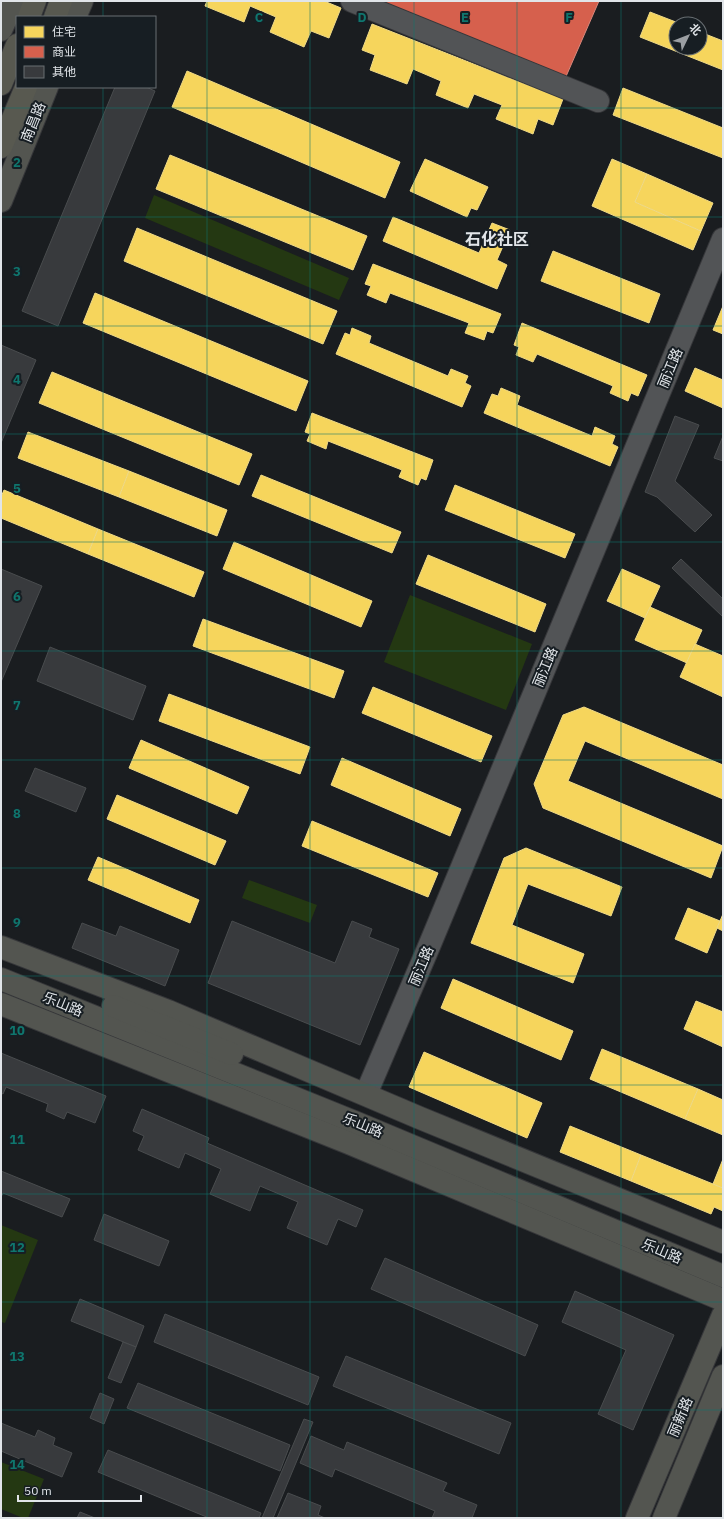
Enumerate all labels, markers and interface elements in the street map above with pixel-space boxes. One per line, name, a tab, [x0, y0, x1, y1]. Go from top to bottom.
text: C	[255, 9, 264, 26]
text: D	[357, 9, 367, 26]
text: E	[461, 9, 469, 26]
text: F	[565, 9, 573, 26]
legend	[16, 16, 156, 88]
north arrow	[668, 16, 708, 56]
text: 北	[686, 20, 704, 38]
text: 住宅	[52, 24, 76, 39]
text: 商业	[52, 44, 76, 59]
text: 其他	[52, 64, 76, 79]
street label: 南昌路	[17, 99, 49, 145]
text: 2	[13, 154, 21, 171]
district label: 石化社区	[465, 229, 529, 249]
text: 3	[13, 263, 21, 280]
street label: 丽江路	[654, 345, 686, 391]
text: 4	[13, 371, 21, 388]
text: 5	[13, 480, 21, 497]
text: 6	[13, 588, 21, 605]
street label: 丽江路	[529, 644, 561, 690]
text: 7	[13, 697, 21, 714]
text: 8	[13, 805, 21, 822]
text: 9	[13, 914, 21, 931]
street label: 丽江路	[405, 943, 437, 989]
street label: 乐山路	[40, 988, 86, 1020]
text: 10	[9, 1022, 25, 1039]
street label: 乐山路	[340, 1109, 386, 1141]
text: 11	[9, 1131, 25, 1148]
street label: 乐山路	[639, 1235, 685, 1267]
text: 12	[9, 1239, 25, 1256]
text: 13	[9, 1348, 25, 1365]
street label: 丽新路	[664, 1394, 696, 1440]
text: 14	[9, 1456, 25, 1473]
scale bar	[18, 1477, 141, 1503]
text: 50 m	[24, 1483, 52, 1498]

